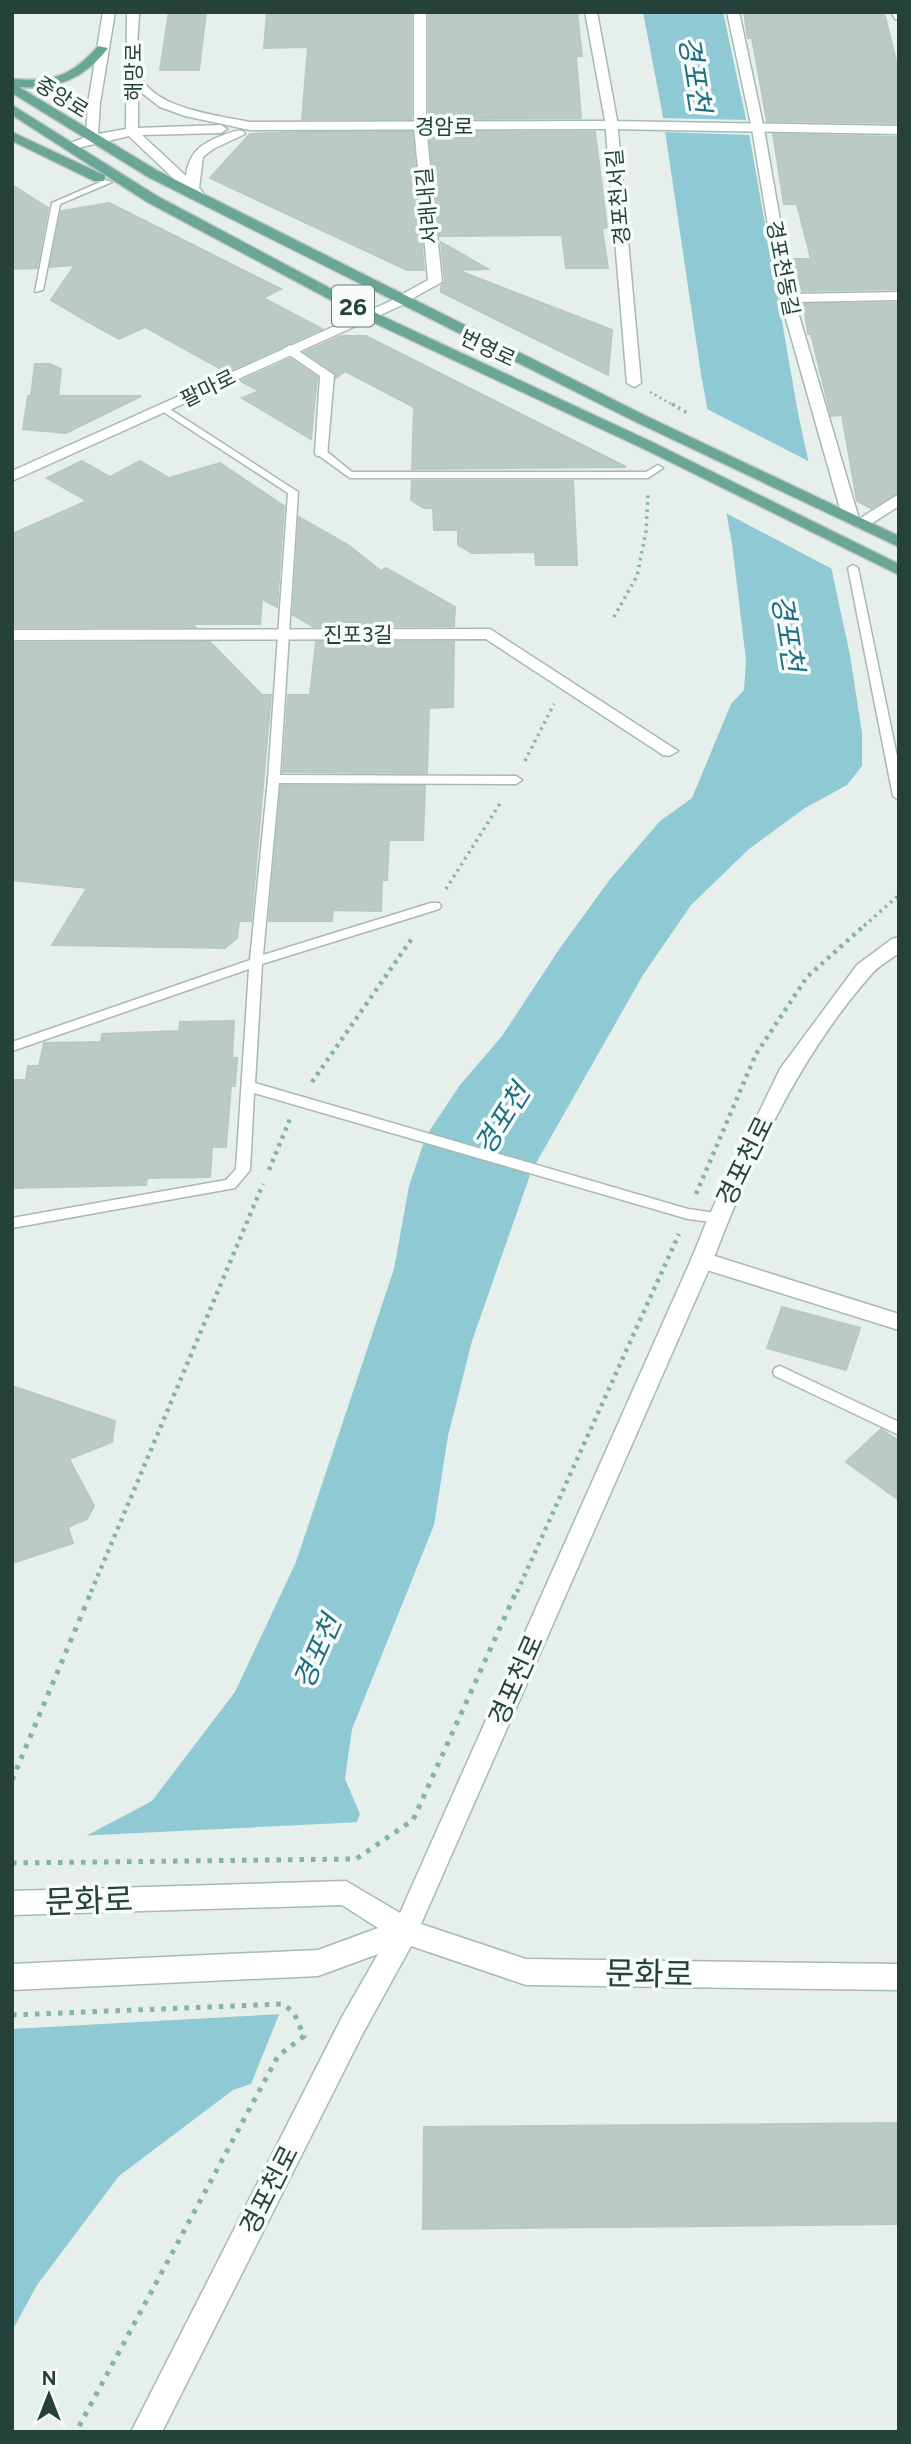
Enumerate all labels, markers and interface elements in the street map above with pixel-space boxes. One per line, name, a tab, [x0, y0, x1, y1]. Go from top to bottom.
water label: 경포천	[672, 33, 718, 118]
street label: 해망로	[121, 43, 146, 101]
street label: 중앙로	[31, 71, 93, 123]
street label: 경암로	[415, 114, 473, 139]
street label: 경포천서길	[601, 148, 635, 246]
street label: 서래내길	[411, 166, 443, 246]
street label: 경포천동길	[762, 218, 804, 318]
road number: 26	[332, 286, 374, 326]
street label: 번영로	[456, 324, 520, 372]
street label: 팔마로	[176, 364, 240, 412]
water label: 경포천	[765, 592, 811, 677]
street label: 진포3길	[323, 622, 393, 647]
water label: 경포천	[467, 1074, 539, 1161]
street label: 경포천로	[710, 1111, 780, 1211]
water label: 경포천	[286, 1607, 350, 1694]
street label: 경포천로	[482, 1630, 550, 1730]
street label: 문화로	[44, 1880, 134, 1922]
street label: 문화로	[605, 1954, 693, 1994]
street label: 경포천로	[233, 2140, 305, 2240]
north arrow	[14, 2360, 84, 2430]
text: N	[42, 2367, 56, 2390]

